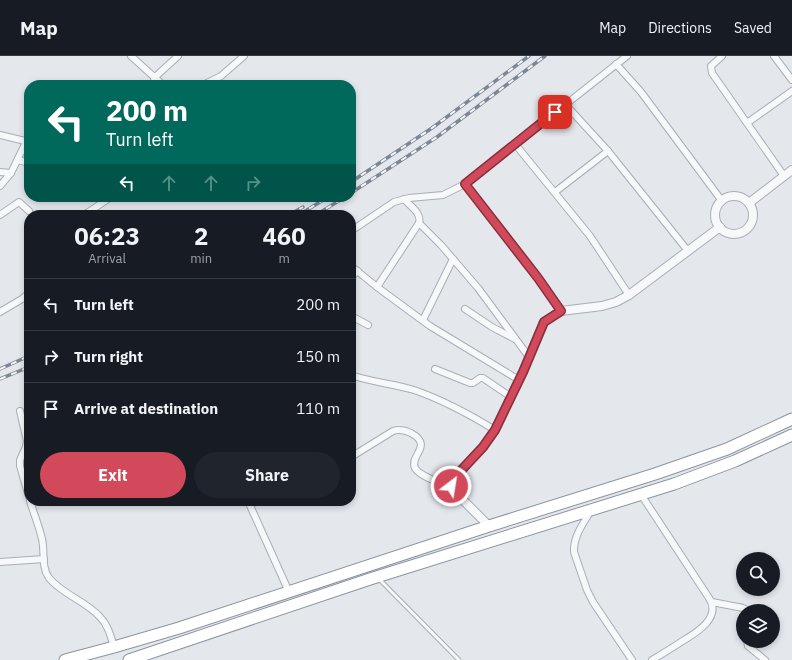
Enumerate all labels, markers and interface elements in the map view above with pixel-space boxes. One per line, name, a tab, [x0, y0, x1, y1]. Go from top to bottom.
text: Map	[20, 16, 58, 40]
text: Map	[599, 19, 626, 37]
text: Directions	[648, 19, 712, 37]
text: Saved	[734, 19, 772, 37]
text: 200 m	[106, 92, 188, 129]
pin	[538, 95, 572, 129]
icon: left	[40, 96, 92, 148]
icon: arrive	[544, 101, 566, 123]
text: Turn left	[106, 128, 174, 151]
icon: left	[116, 172, 138, 194]
icon: ahead	[158, 172, 180, 194]
icon: ahead	[200, 172, 222, 194]
icon: right	[242, 172, 264, 194]
text: 06:23	[74, 220, 140, 252]
text: 2	[194, 220, 208, 252]
text: 460	[262, 220, 306, 252]
text: Arrival	[88, 250, 126, 267]
text: min	[190, 250, 212, 267]
text: m	[278, 250, 290, 267]
icon: left	[40, 294, 62, 316]
text: Turn left	[74, 295, 134, 314]
text: 200 m	[296, 295, 340, 314]
icon: right	[40, 346, 62, 368]
text: Turn right	[74, 347, 143, 366]
text: 150 m	[296, 347, 340, 366]
icon: arrive	[40, 398, 62, 420]
text: Arrive at destination	[74, 399, 218, 418]
text: 110 m	[296, 399, 340, 418]
button: Exit	[40, 452, 186, 498]
button: Share	[194, 452, 340, 498]
position arrow	[430, 465, 472, 507]
map controls	[736, 552, 780, 648]
button: search	[736, 552, 780, 596]
button: layers	[736, 604, 780, 648]

